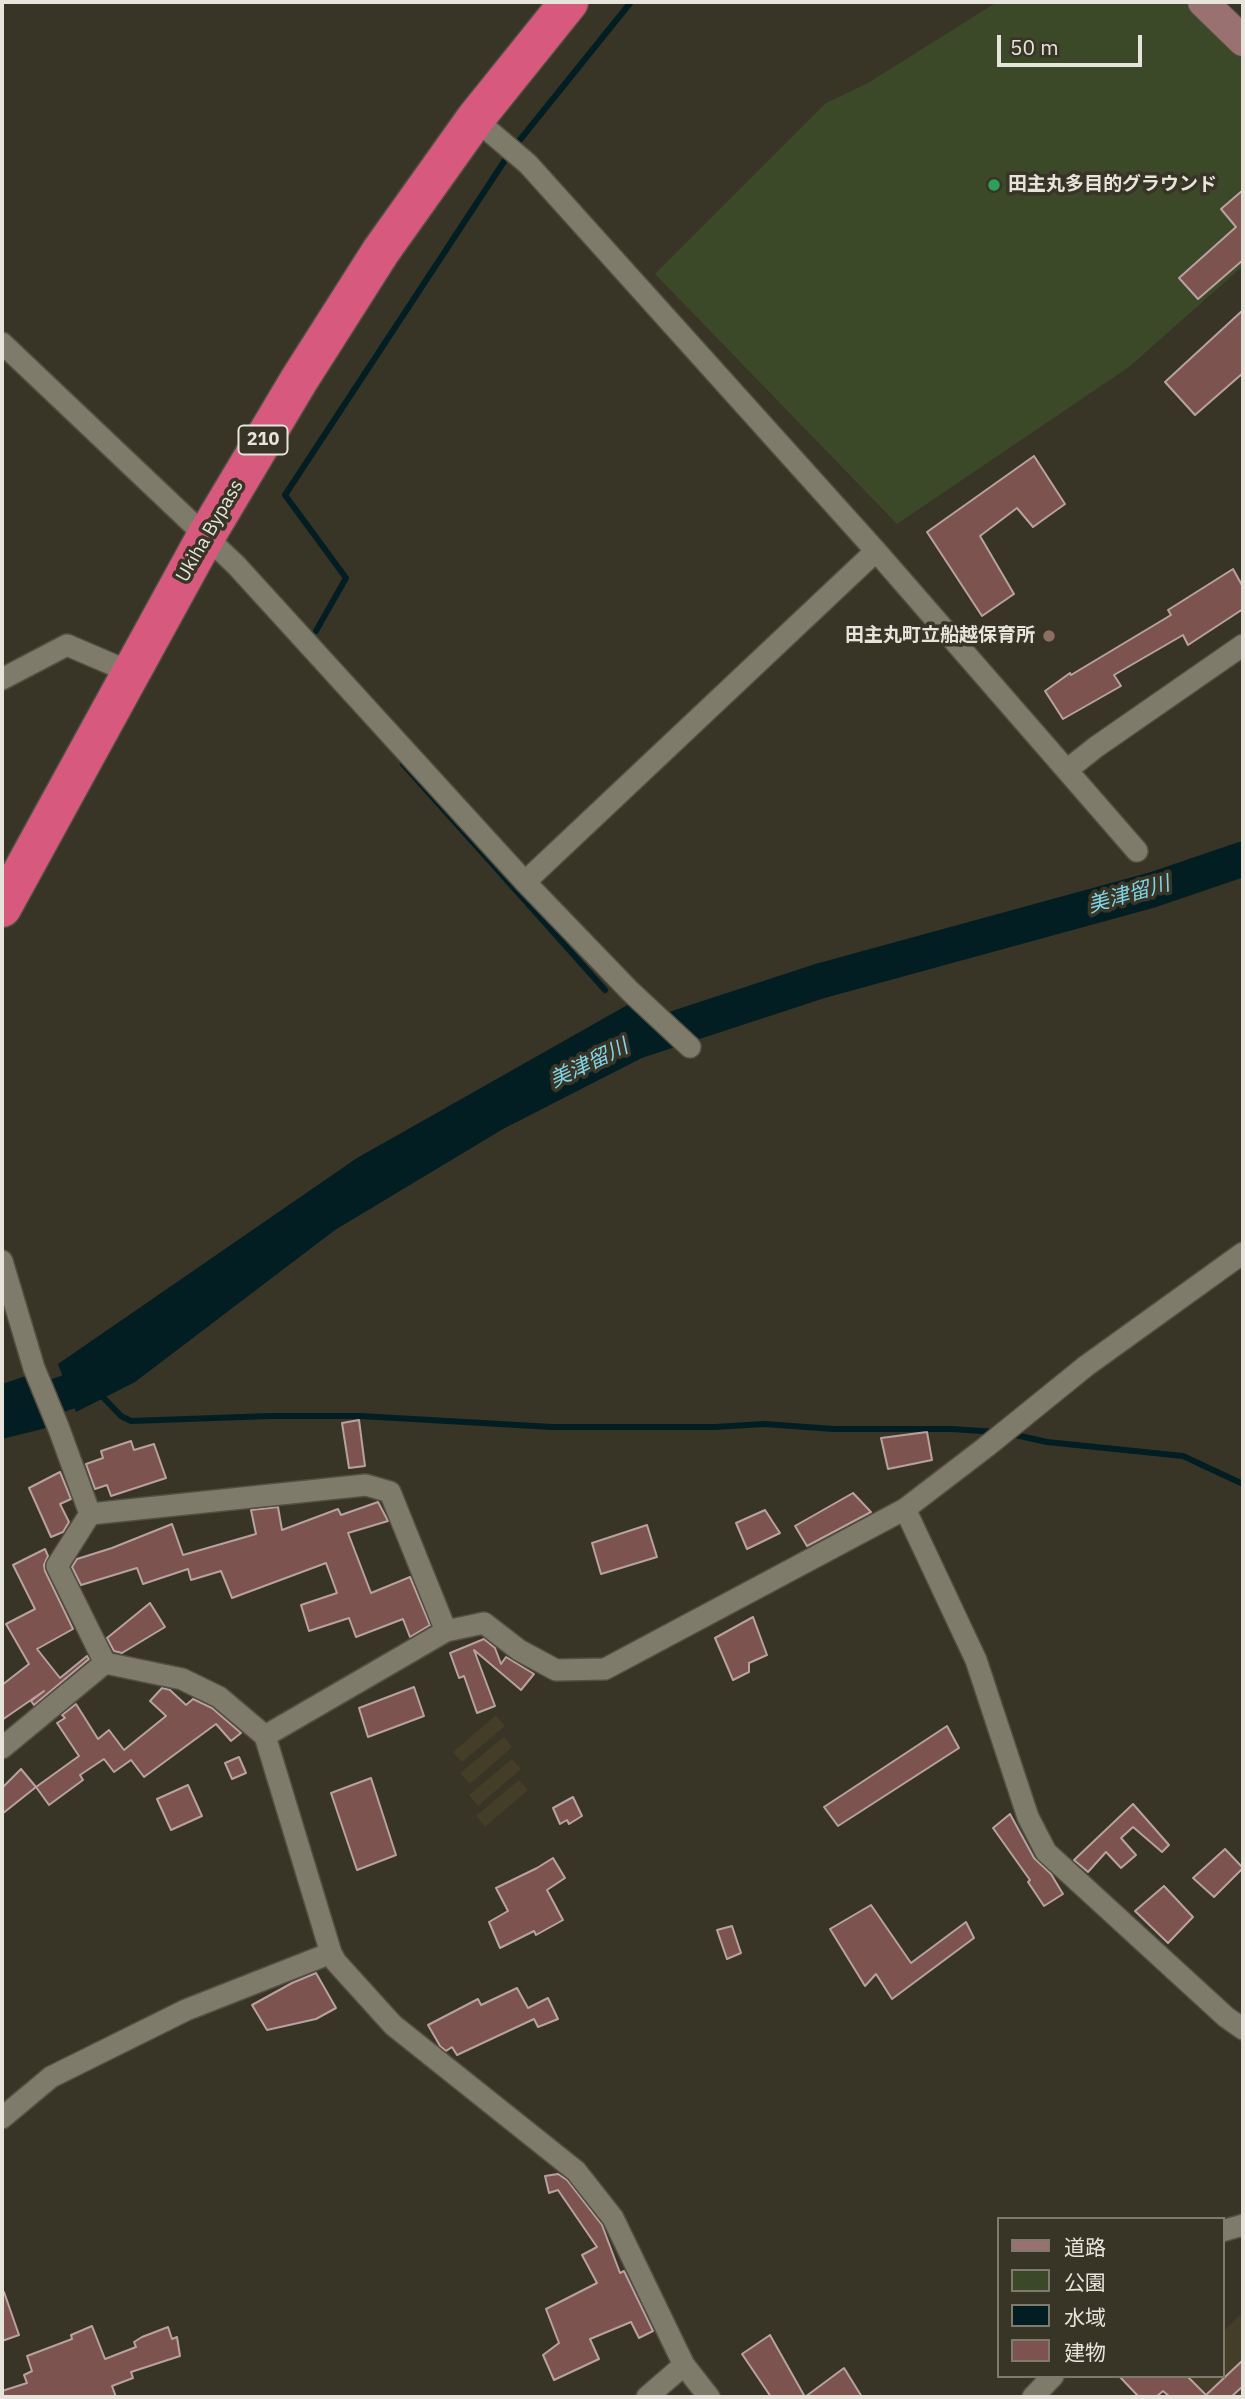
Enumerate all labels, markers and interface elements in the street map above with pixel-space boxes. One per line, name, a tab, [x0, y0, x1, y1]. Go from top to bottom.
scale bar	[1000, 21, 1145, 65]
text: 50 m	[1010, 33, 1059, 61]
place label: 田主丸多目的グラウンド	[1008, 174, 1217, 196]
marker: 田主丸多目的グラウンド	[986, 177, 1002, 193]
road number: 210	[238, 426, 288, 454]
street label: Ukiha Bypass	[172, 476, 248, 586]
place label: 田主丸町立船越保育所	[845, 625, 1035, 647]
marker: 田主丸町立船越保育所	[1041, 628, 1057, 644]
water label: 美津留川	[1085, 871, 1173, 919]
water label: 美津留川	[546, 1034, 632, 1094]
legend	[996, 2217, 1224, 2378]
text: 道路	[1064, 2233, 1106, 2261]
text: 公園	[1064, 2268, 1106, 2296]
text: 水域	[1064, 2303, 1106, 2331]
text: 建物	[1064, 2338, 1106, 2366]

